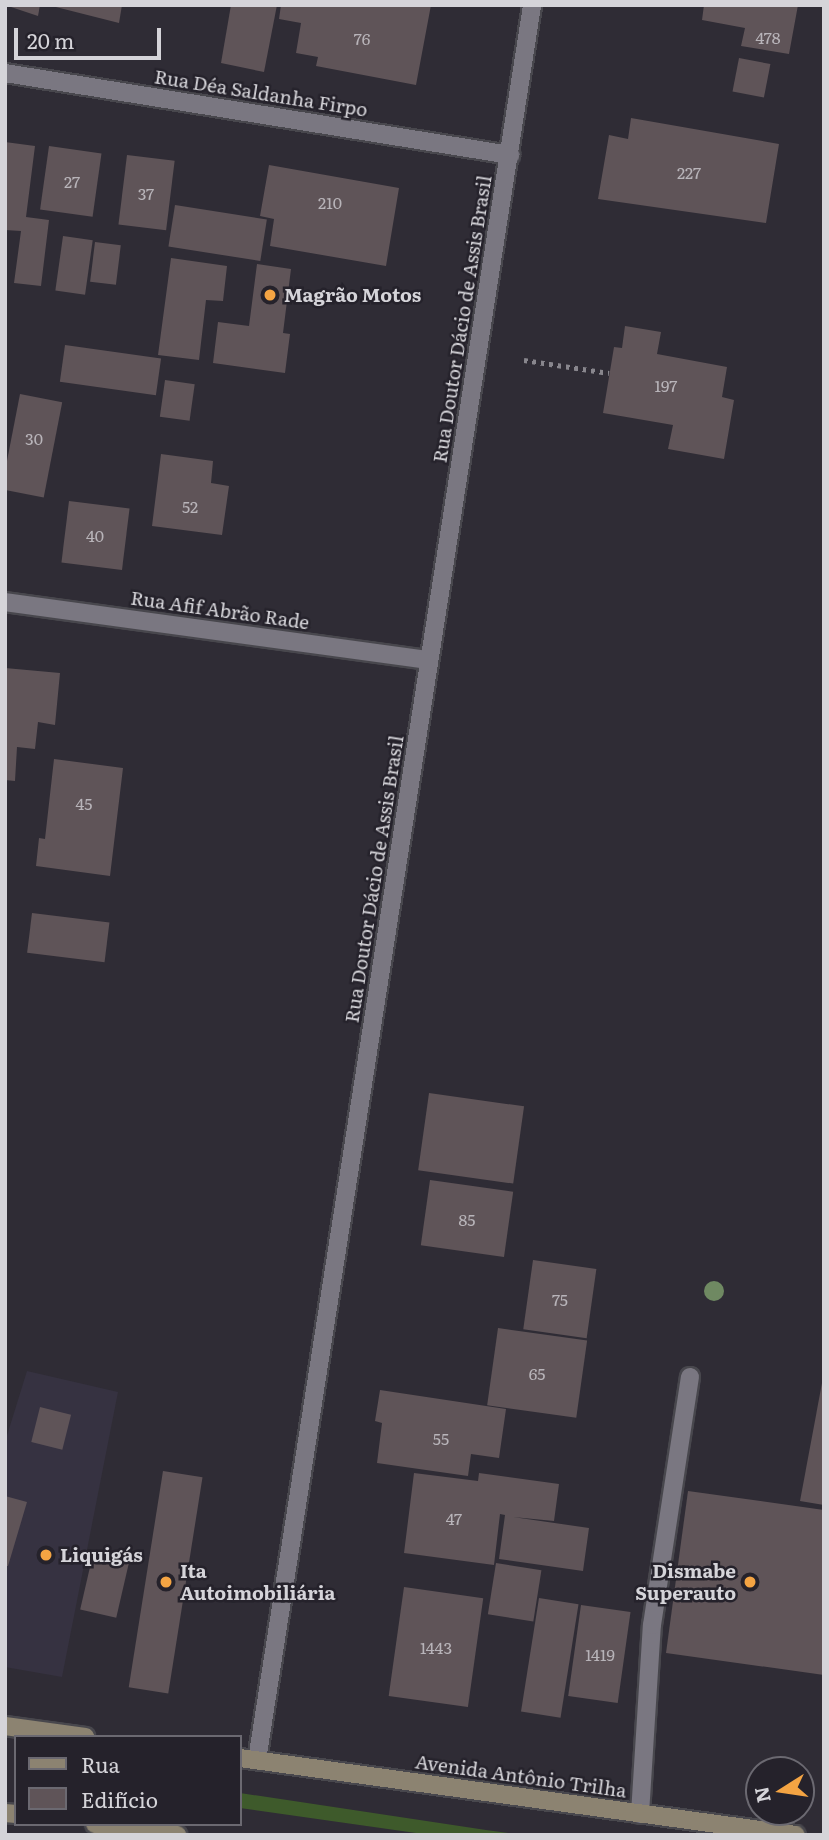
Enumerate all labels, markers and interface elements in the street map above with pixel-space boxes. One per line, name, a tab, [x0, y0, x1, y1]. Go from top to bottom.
scale bar	[18, 14, 164, 58]
text: 20 m	[27, 24, 74, 55]
house number: 478	[755, 27, 781, 47]
house number: 76	[354, 28, 370, 48]
street label: Rua Déa Saldanha Firpo	[153, 65, 369, 121]
house number: 227	[677, 162, 701, 182]
house number: 27	[64, 171, 80, 191]
street label: Rua Doutor Dácio de Assis Brasil	[428, 174, 496, 464]
house number: 37	[138, 183, 154, 203]
house number: 210	[318, 192, 342, 212]
place label: Magrão Motos	[284, 284, 421, 306]
marker: Magrão Motos	[262, 287, 278, 303]
house number: 197	[655, 375, 677, 395]
house number: 30	[25, 428, 43, 448]
house number: 52	[182, 496, 198, 516]
house number: 40	[86, 525, 104, 545]
street label: Rua Afif Abrão Rade	[129, 586, 311, 634]
street label: Rua Doutor Dácio de Assis Brasil	[340, 734, 408, 1024]
house number: 45	[76, 793, 92, 813]
house number: 85	[459, 1209, 475, 1229]
house number: 75	[552, 1289, 568, 1309]
house number: 65	[529, 1363, 545, 1383]
house number: 55	[433, 1428, 449, 1448]
house number: 47	[446, 1508, 462, 1528]
place label: Liquigás	[60, 1544, 143, 1566]
marker: Liquigás	[38, 1547, 54, 1563]
place label: Ita Autoimobiliária	[180, 1560, 336, 1604]
place label: Dismabe Superauto	[635, 1560, 736, 1604]
marker: Ita Autoimobiliária	[158, 1574, 174, 1590]
marker: Dismabe Superauto	[742, 1574, 758, 1590]
house number: 1443	[420, 1637, 452, 1657]
house number: 1419	[585, 1644, 615, 1664]
legend	[14, 1735, 242, 1826]
text: Rua	[81, 1748, 120, 1779]
street label: Avenida Antônio Trilha	[414, 1750, 628, 1802]
north arrow	[745, 1756, 815, 1826]
text: Edifício	[81, 1783, 158, 1814]
text: N	[746, 1784, 777, 1806]

